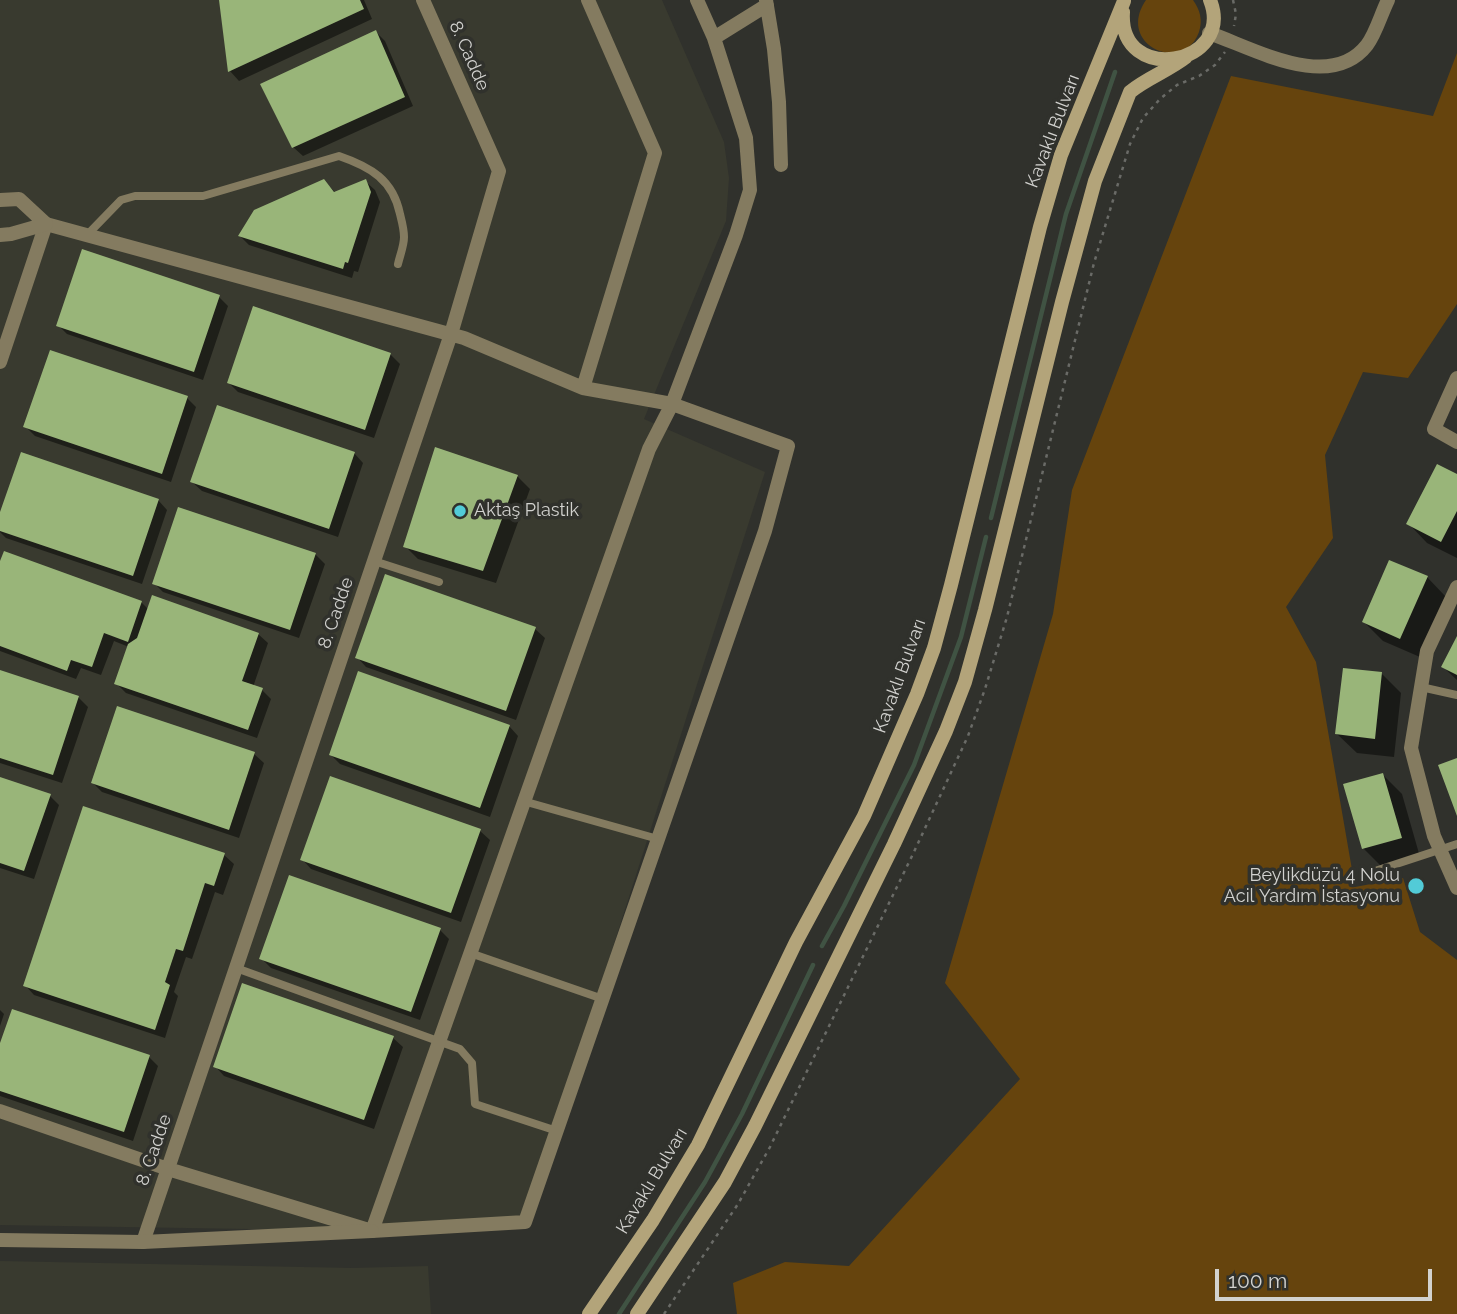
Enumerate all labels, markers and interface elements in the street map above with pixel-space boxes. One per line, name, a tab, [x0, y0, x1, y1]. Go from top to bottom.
street label: 8. Cadde	[444, 18, 494, 94]
street label: Kavaklı Bulvarı	[1021, 71, 1085, 191]
place label: Aktaş Plastik	[474, 500, 579, 522]
marker: Aktaş Plastik	[452, 503, 468, 519]
street label: 8. Cadde	[314, 575, 358, 651]
street label: Kavaklı Bulvarı	[869, 616, 931, 736]
place label: Beylikdüzü 4 Nolu Acil Yardım İstasyonu	[1224, 865, 1400, 908]
marker: Beylikdüzü 4 Nolu Acil Yardım İstasyonu	[1406, 876, 1426, 896]
street label: 8. Cadde	[132, 1112, 176, 1188]
street label: Kavaklı Bulvarı	[612, 1124, 692, 1238]
scale bar	[1219, 1254, 1436, 1298]
text: 100 m	[1228, 1268, 1287, 1293]

